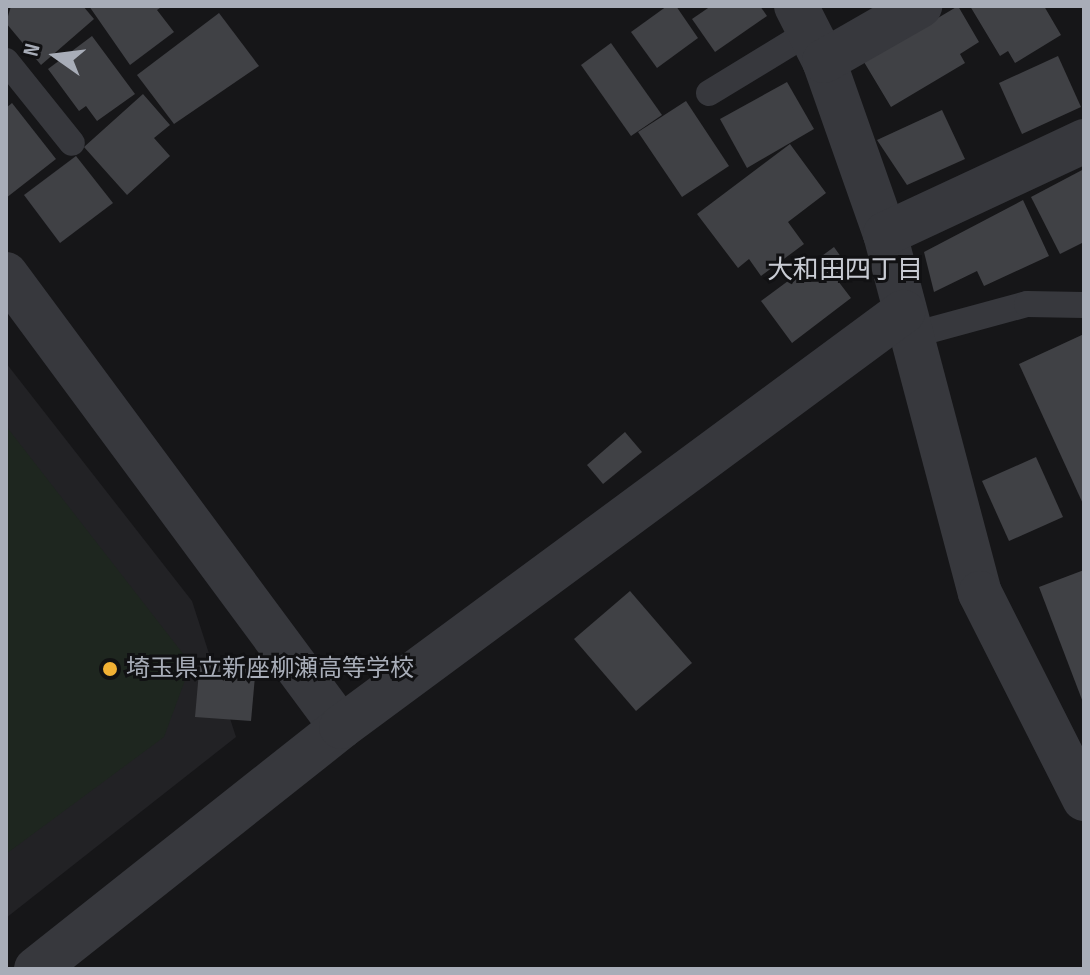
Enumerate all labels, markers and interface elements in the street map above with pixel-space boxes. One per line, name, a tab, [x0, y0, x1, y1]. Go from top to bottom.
north arrow	[16, 16, 96, 96]
text: N	[18, 41, 47, 59]
district label: 大和田四丁目	[767, 255, 923, 287]
place label: 埼玉県立新座柳瀬高等学校	[126, 655, 414, 683]
marker: 埼玉県立新座柳瀬高等学校	[101, 660, 119, 678]

